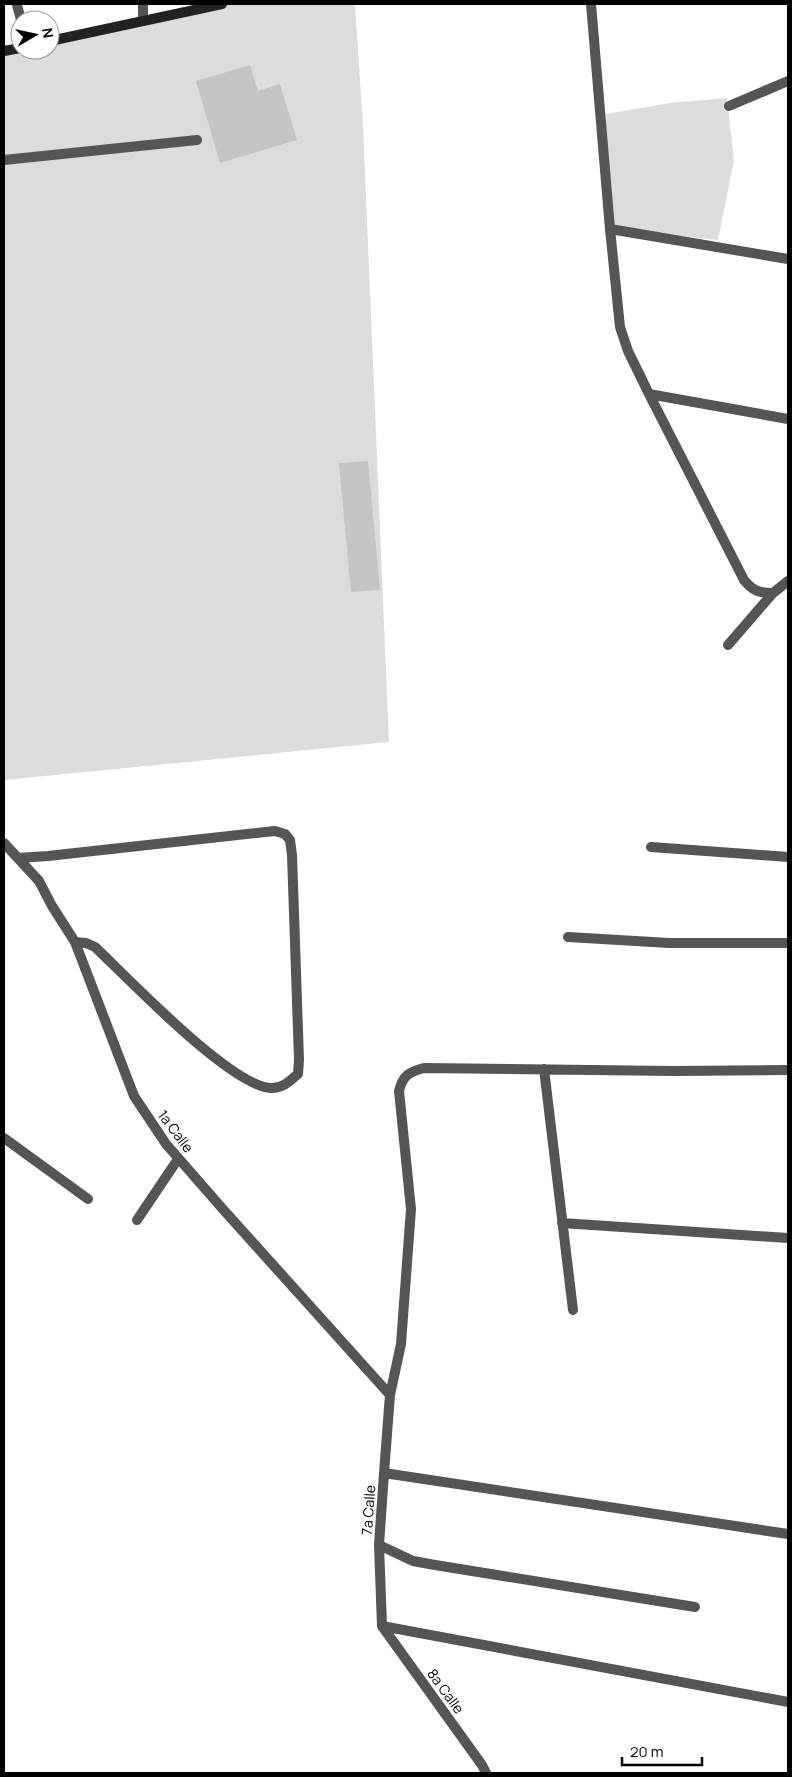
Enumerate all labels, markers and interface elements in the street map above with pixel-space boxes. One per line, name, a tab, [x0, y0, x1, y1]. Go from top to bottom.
north arrow	[10, 10, 60, 60]
text: N	[38, 26, 59, 39]
street label: 1a Calle	[154, 1106, 198, 1156]
street label: 7a Calle	[357, 1484, 379, 1536]
street label: 8a Calle	[423, 1665, 469, 1717]
scale bar	[622, 1734, 702, 1766]
text: 20 m	[630, 1741, 663, 1762]

